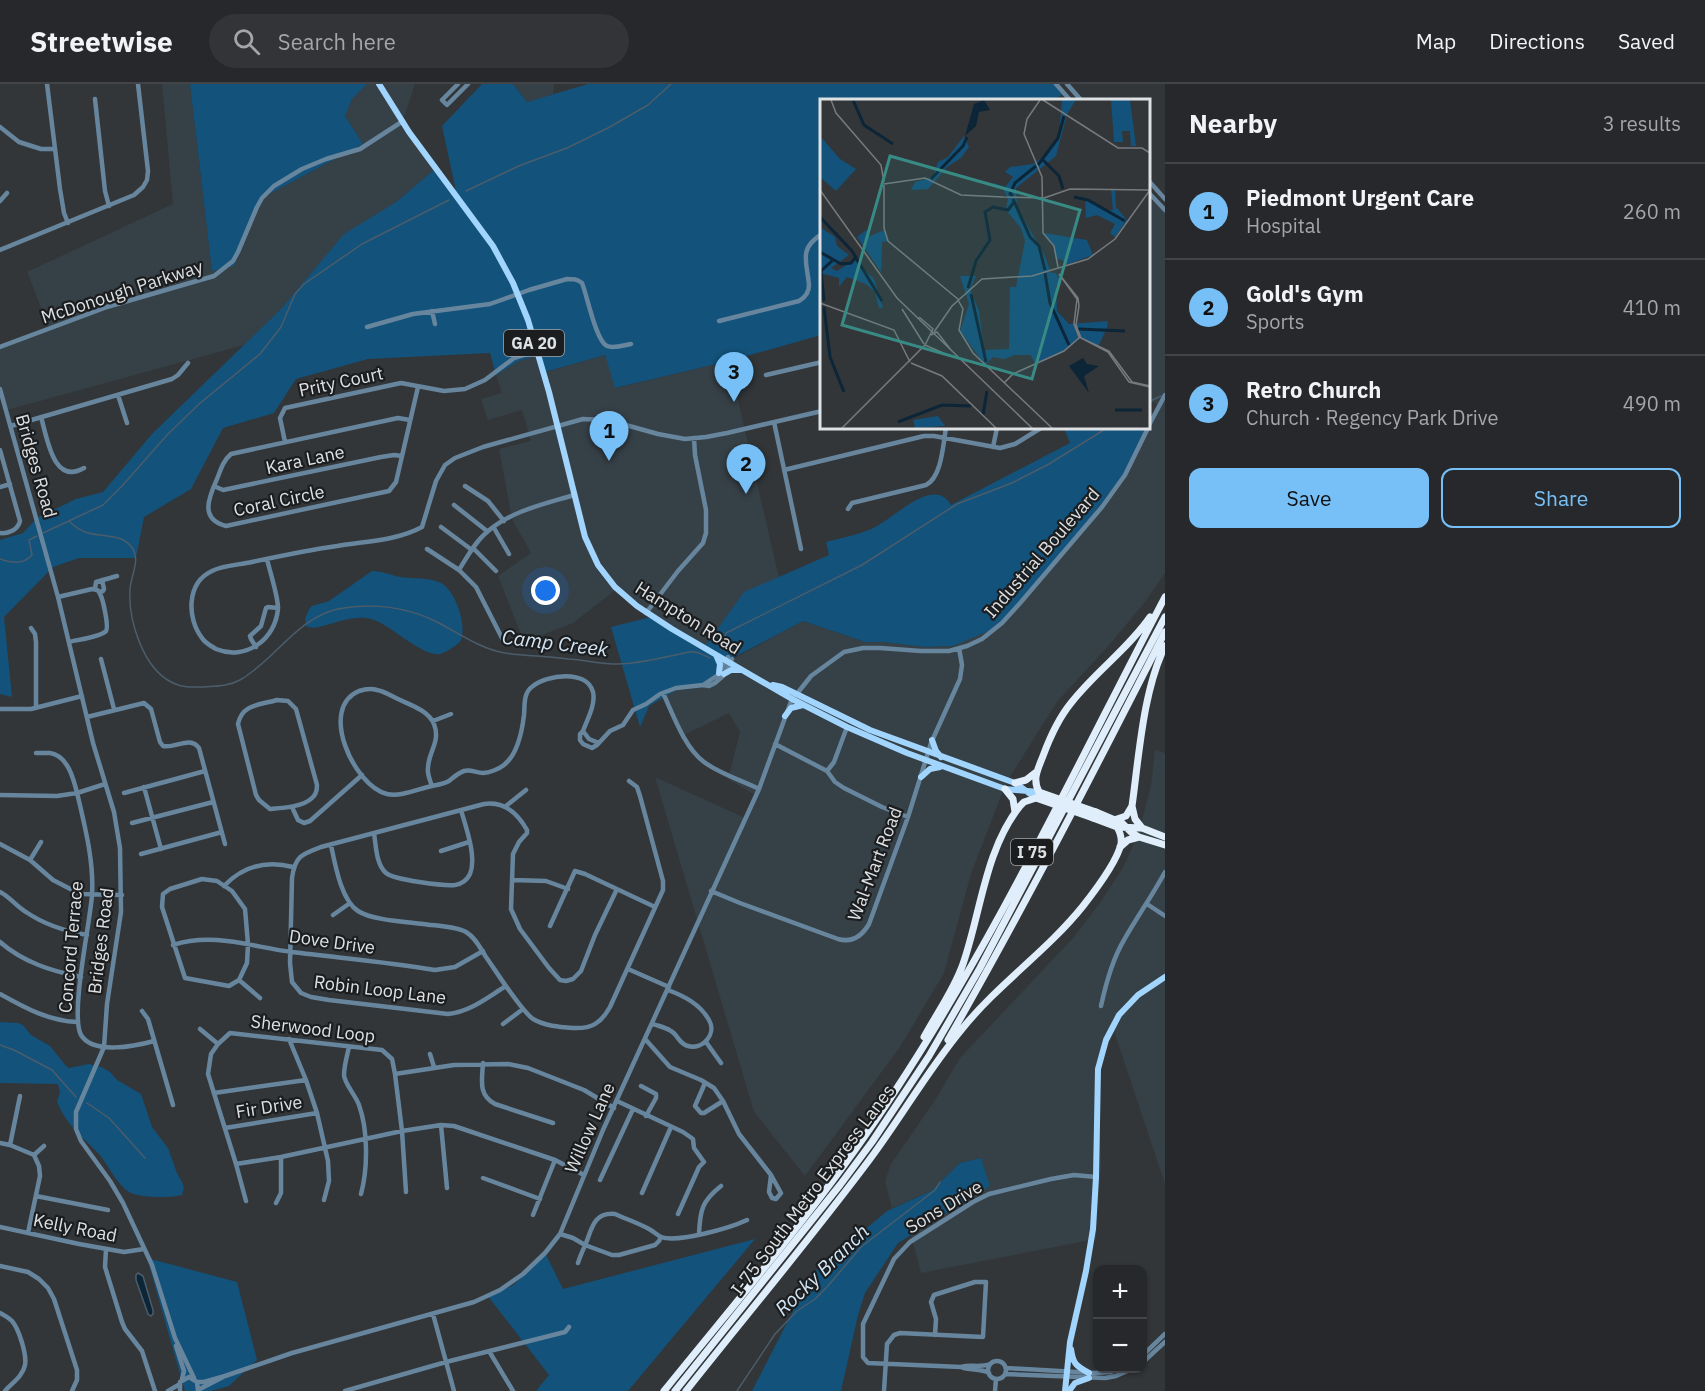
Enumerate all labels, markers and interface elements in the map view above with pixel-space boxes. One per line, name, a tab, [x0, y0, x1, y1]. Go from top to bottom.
search box	[209, 14, 629, 68]
text: Streetwise	[30, 23, 173, 60]
icon: search	[230, 25, 263, 58]
text: Search here	[278, 27, 396, 56]
text: Map	[1416, 27, 1456, 55]
text: Directions	[1489, 27, 1585, 55]
text: Saved	[1618, 27, 1675, 55]
inset map	[820, 99, 1150, 429]
text: Nearby	[1189, 106, 1277, 140]
text: 3 results	[1603, 110, 1681, 137]
text: Piedmont Urgent Care	[1246, 183, 1474, 212]
text: 1	[1203, 198, 1215, 225]
text: 260 m	[1623, 198, 1681, 225]
text: Hospital	[1246, 212, 1321, 239]
street label: McDonough Parkway	[38, 254, 206, 329]
text: Gold's Gym	[1246, 279, 1364, 308]
text: 2	[1203, 294, 1215, 321]
text: 410 m	[1623, 294, 1681, 321]
text: Sports	[1246, 308, 1305, 335]
road number: GA 20	[504, 330, 564, 356]
pin: 3	[714, 352, 754, 402]
street label: Prity Court	[297, 361, 385, 402]
text: Retro Church	[1246, 375, 1381, 404]
text: 3	[1203, 390, 1215, 417]
text: 490 m	[1623, 390, 1681, 417]
text: Church · Regency Park Drive	[1246, 404, 1498, 431]
street label: Bridges Road	[11, 411, 62, 520]
pin: 1	[590, 412, 628, 461]
street label: Kara Lane	[263, 440, 346, 479]
pin: 2	[726, 444, 766, 494]
button: Save	[1189, 468, 1429, 528]
button: Share	[1441, 468, 1681, 528]
street label: Coral Circle	[231, 480, 327, 521]
street label: Industrial Boulevard	[979, 483, 1104, 622]
your location	[531, 576, 560, 605]
street label: Hampton Road	[631, 576, 745, 659]
water label: Camp Creek	[500, 623, 610, 662]
street label: Wal-Mart Road	[842, 804, 907, 924]
road number: I 75	[1011, 839, 1053, 865]
street label: Concord Terrace	[53, 880, 88, 1014]
street label: Bridges Road	[83, 886, 118, 995]
street label: Dove Drive	[288, 924, 377, 959]
street label: Robin Loop Lane	[313, 970, 448, 1009]
street label: Sherwood Loop	[249, 1009, 377, 1048]
street label: Willow Lane	[559, 1079, 620, 1177]
street label: I-75 South Metro Express Lanes	[726, 1080, 900, 1300]
street label: Fir Drive	[234, 1090, 304, 1123]
street label: Sons Drive	[901, 1175, 986, 1238]
street label: Kelly Road	[31, 1208, 119, 1247]
water label: Rocky Branch	[769, 1218, 875, 1321]
map controls	[1093, 1265, 1147, 1373]
button: +	[1093, 1265, 1147, 1319]
button: −	[1093, 1319, 1147, 1373]

